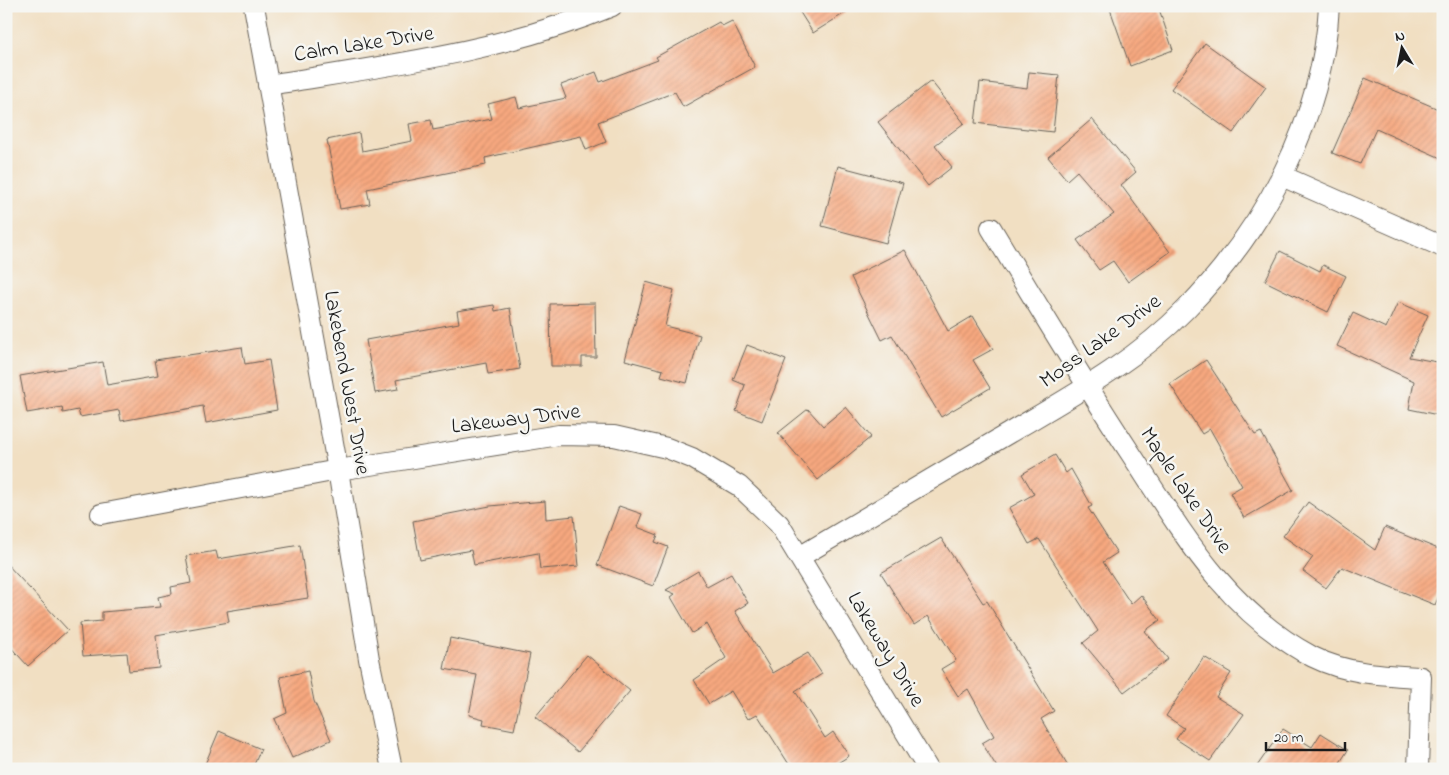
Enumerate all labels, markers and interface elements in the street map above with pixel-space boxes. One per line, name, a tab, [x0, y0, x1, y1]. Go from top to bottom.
street label: Calm Lake Drive	[292, 18, 436, 72]
north arrow	[1376, 22, 1426, 72]
text: N	[1394, 26, 1406, 48]
street label: Moss Lake Drive	[1033, 287, 1169, 397]
street label: Lakebend West Drive	[314, 288, 378, 478]
street label: Lakeway Drive	[450, 396, 582, 445]
street label: Maple Lake Drive	[1131, 421, 1239, 561]
street label: Lakeway Drive	[837, 586, 932, 714]
scale bar	[1266, 720, 1345, 752]
text: 20 m	[1274, 727, 1304, 749]

